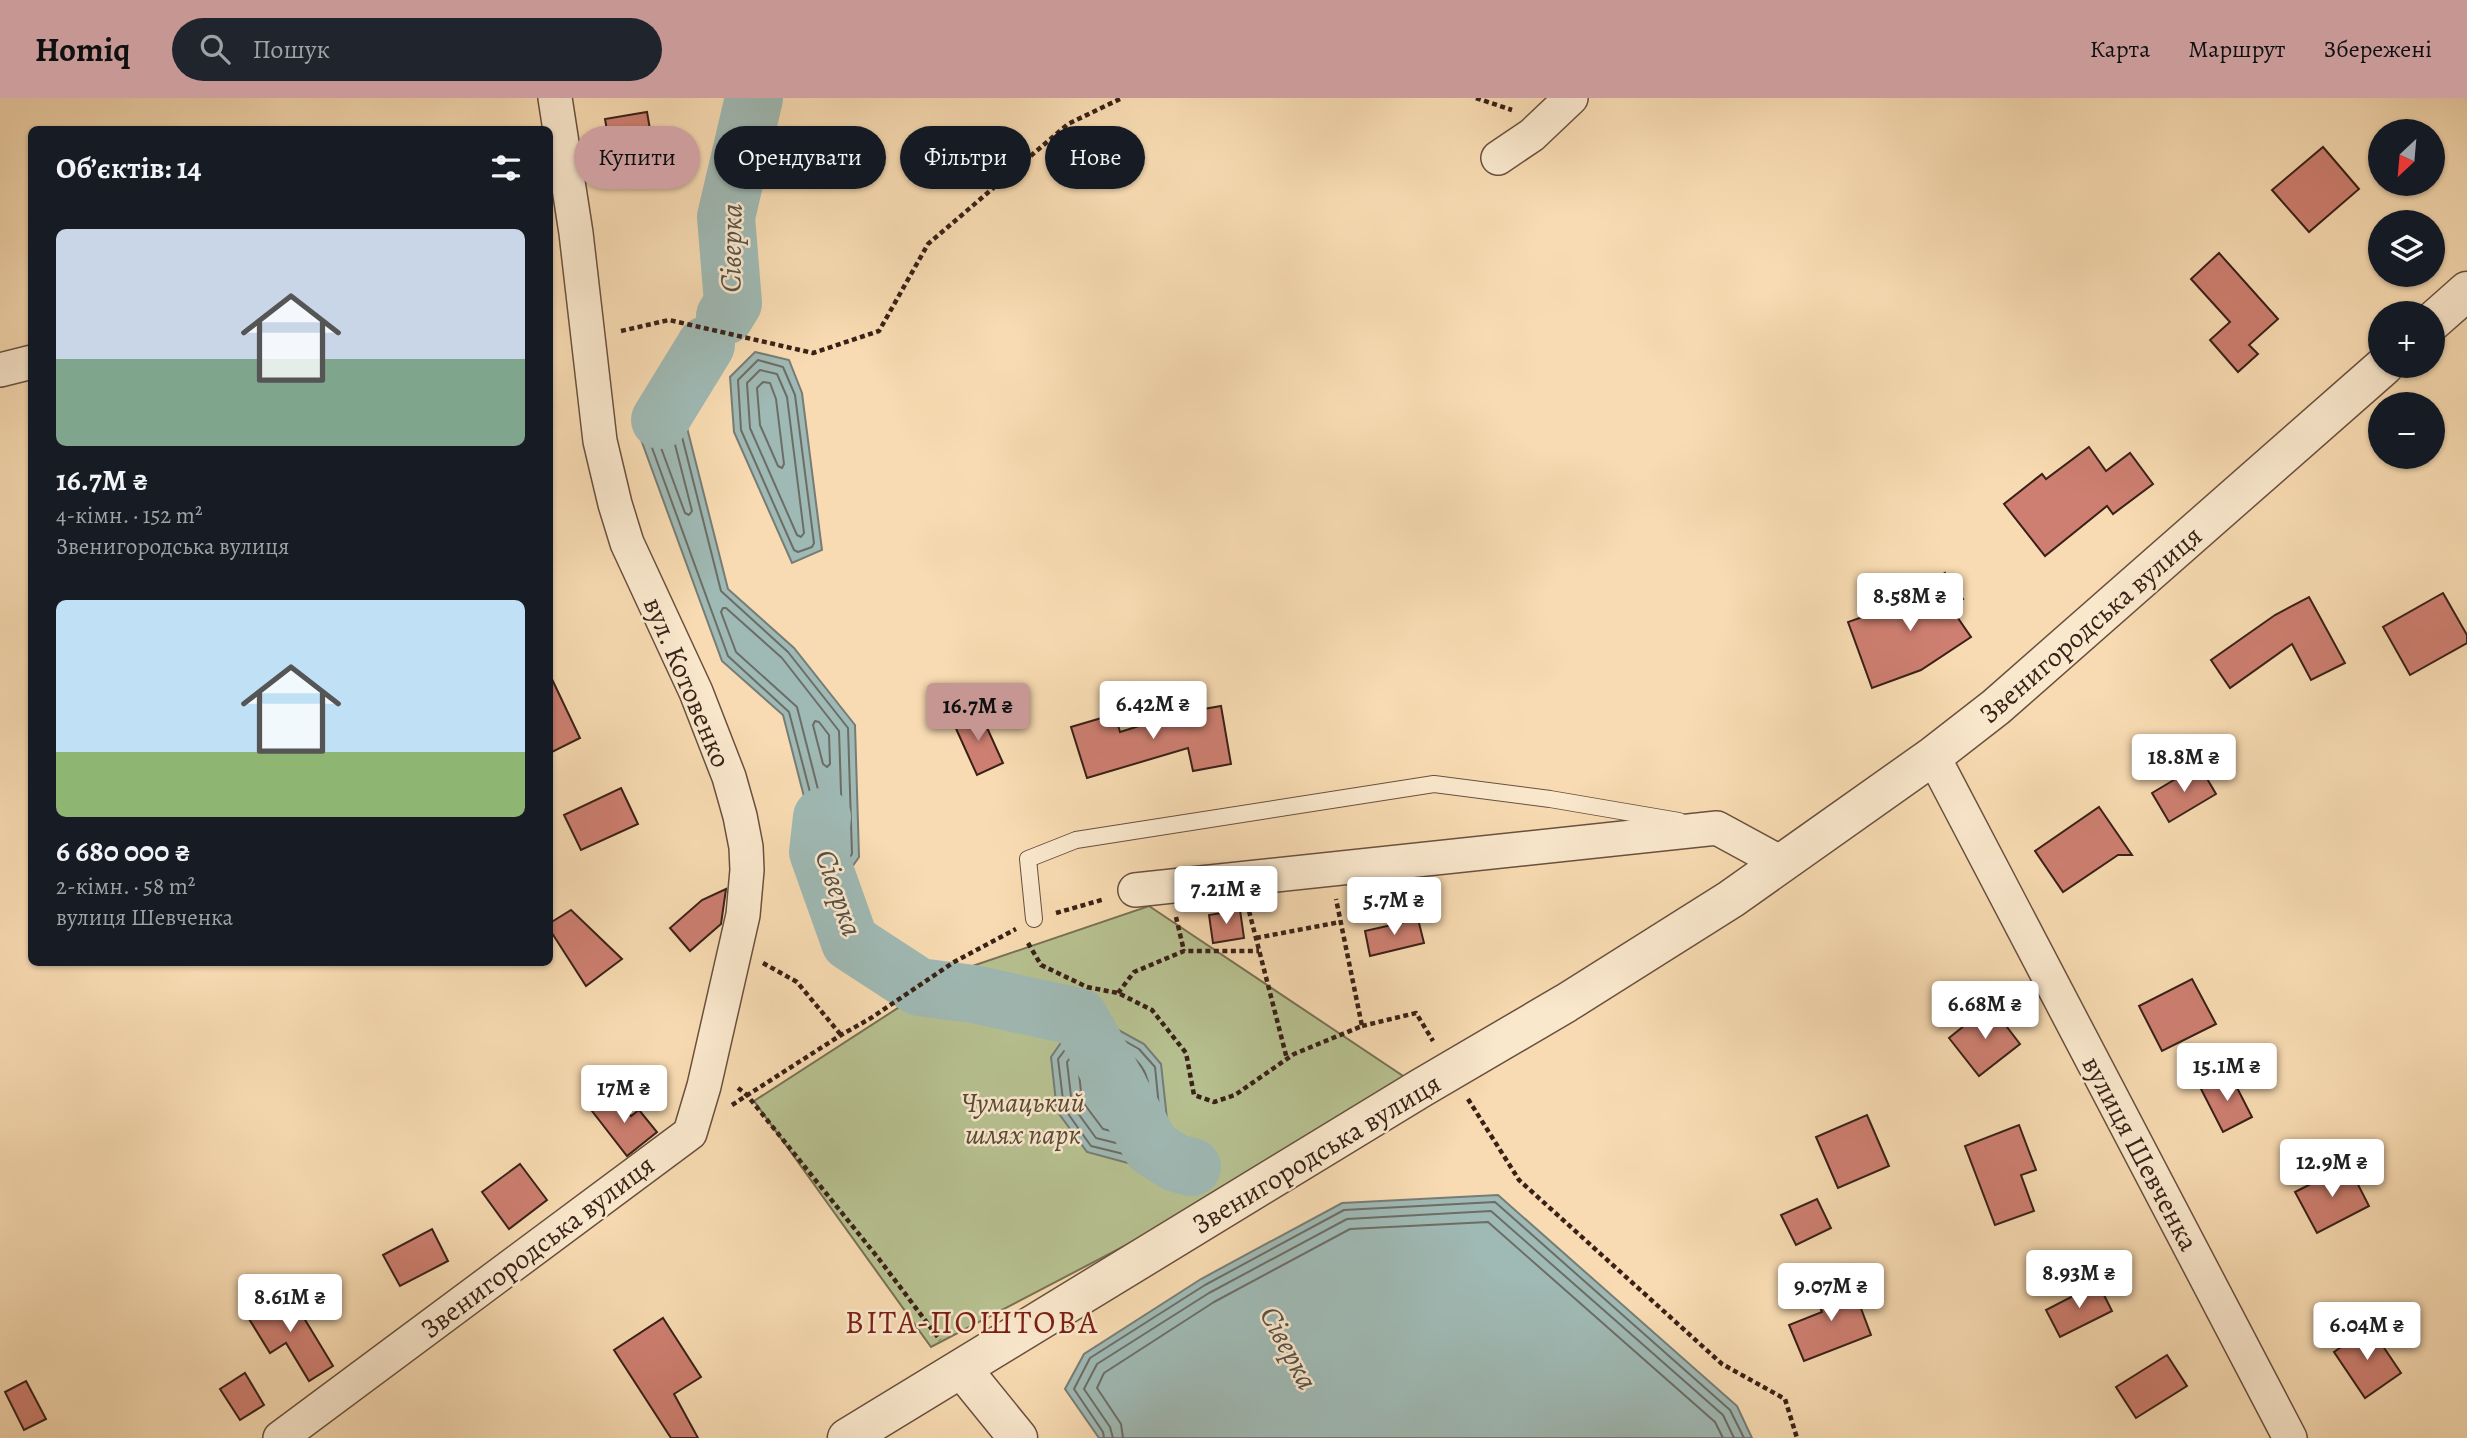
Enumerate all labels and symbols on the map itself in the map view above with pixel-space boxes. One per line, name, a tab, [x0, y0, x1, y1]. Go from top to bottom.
north arrow	[2368, 119, 2445, 196]
water label: Сіверка	[710, 203, 752, 293]
street label: Звенигородська вулиця	[1971, 517, 2210, 732]
pin: 8.58M ₴	[1845, 574, 1975, 633]
street label: вул. Котовенко	[634, 591, 740, 773]
pin: 6.42M ₴	[1088, 682, 1218, 741]
pin: 16.7M ₴	[913, 684, 1043, 743]
pin: 18.8M ₴	[2119, 734, 2249, 794]
water label: Сіверка	[806, 844, 872, 942]
pin: 7.21M ₴	[1161, 866, 1291, 926]
pin: 5.7M ₴	[1337, 878, 1451, 937]
pin: 6.68M ₴	[1920, 982, 2050, 1041]
pin: 15.1M ₴	[2162, 1044, 2292, 1103]
street label: вулиця Шевченка	[2073, 1049, 2208, 1258]
street label: Звенигородська вулиця	[1185, 1064, 1448, 1243]
pin: 17M ₴	[575, 1066, 673, 1125]
park label: Чумацький шлях парк	[961, 1084, 1085, 1154]
pin: 12.9M ₴	[2267, 1140, 2397, 1199]
street label: Звенигородська вулиця	[413, 1146, 662, 1347]
pin: 8.93M ₴	[2014, 1250, 2144, 1310]
pin: 9.07M ₴	[1766, 1264, 1896, 1323]
pin: 8.61M ₴	[225, 1274, 355, 1334]
water label: Сіверка	[1250, 1299, 1328, 1397]
district label: ВІТА-ПОШТОВА	[845, 1300, 1099, 1344]
pin: 6.04M ₴	[2302, 1302, 2432, 1362]

